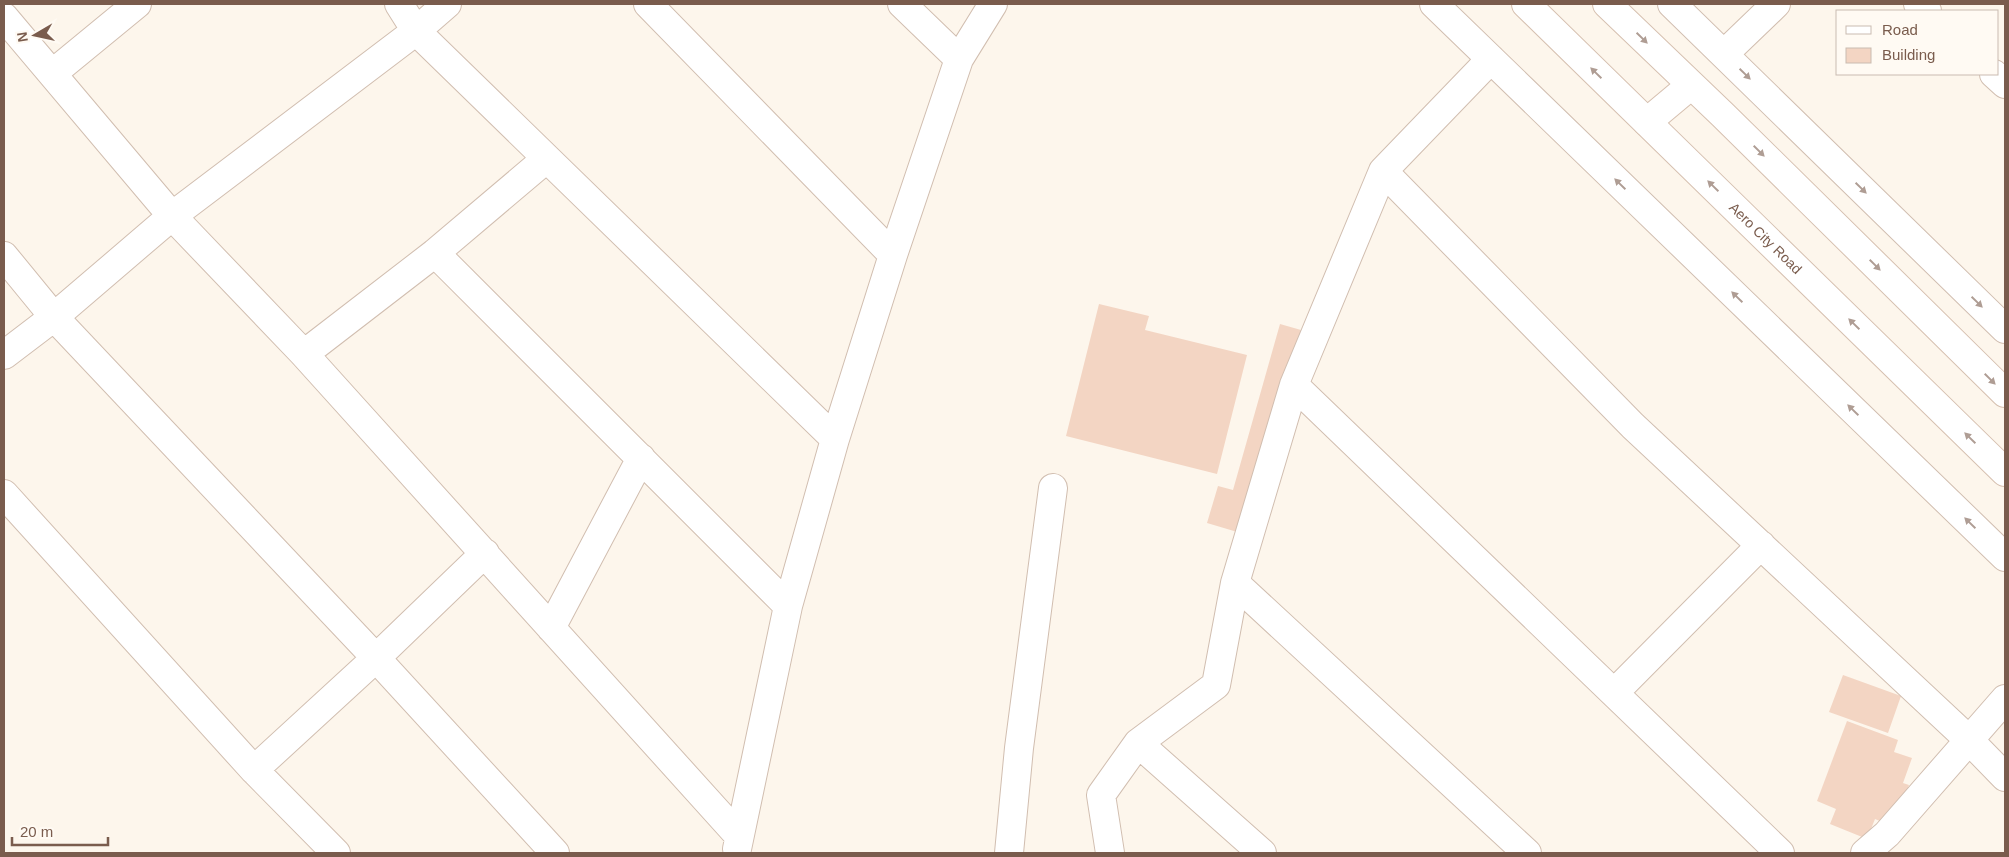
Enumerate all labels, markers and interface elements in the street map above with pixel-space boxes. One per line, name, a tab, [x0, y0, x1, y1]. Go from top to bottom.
north arrow	[10, 10, 60, 60]
legend	[1836, 10, 1999, 75]
text: Road	[1882, 21, 1918, 38]
text: N	[13, 31, 31, 43]
one-way arrow	[1636, 32, 1648, 44]
text: Building	[1882, 46, 1935, 63]
one-way arrow	[1591, 67, 1603, 79]
one-way arrow	[1739, 68, 1751, 80]
one-way arrow	[1753, 144, 1765, 156]
one-way arrow	[1614, 178, 1626, 190]
one-way arrow	[1707, 180, 1719, 192]
one-way arrow	[1855, 182, 1867, 194]
street label: Aero City Road	[1726, 199, 1805, 277]
one-way arrow	[1868, 258, 1880, 270]
one-way arrow	[1731, 291, 1743, 303]
one-way arrow	[1971, 296, 1983, 308]
one-way arrow	[1848, 318, 1860, 330]
one-way arrow	[1984, 372, 1996, 384]
one-way arrow	[1848, 404, 1860, 416]
one-way arrow	[1965, 432, 1977, 444]
one-way arrow	[1964, 517, 1976, 529]
scale bar	[12, 814, 109, 846]
text: 20 m	[20, 823, 53, 840]

